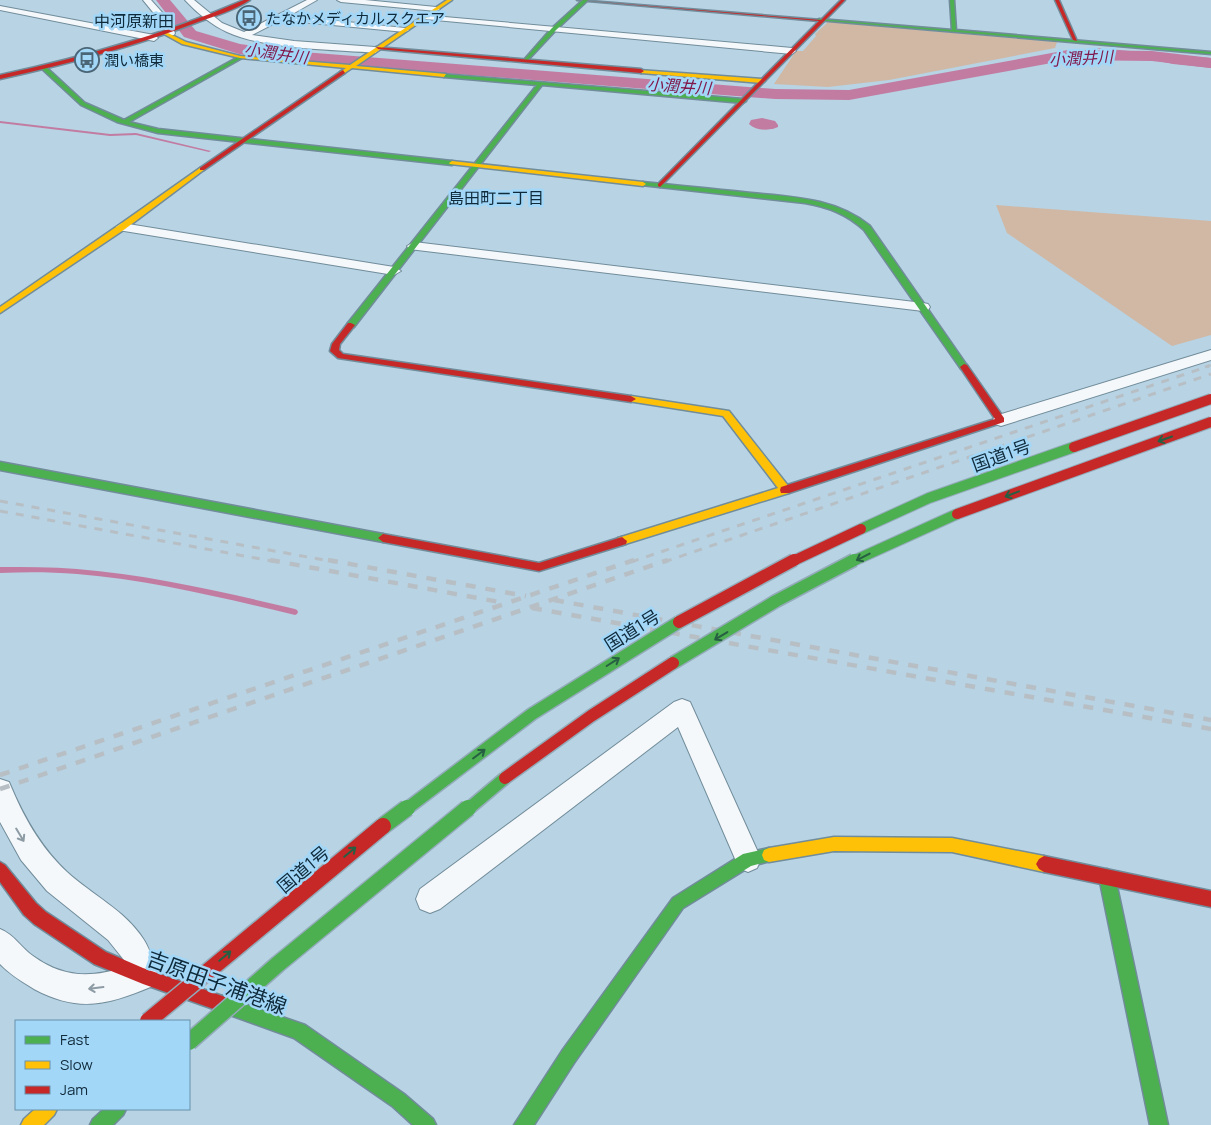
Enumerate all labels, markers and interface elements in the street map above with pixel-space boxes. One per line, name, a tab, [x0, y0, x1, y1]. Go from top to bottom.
bus stop icon: たなかメディカルスクエア	[236, 5, 262, 31]
place label: たなかメディカルスクエア	[266, 8, 445, 29]
district label: 中河原新田	[94, 10, 174, 32]
water label: 小潤井川	[243, 38, 311, 69]
water label: 小潤井川	[1048, 45, 1116, 71]
bus stop icon: 潤い橋東	[74, 47, 100, 73]
place label: 潤い橋東	[104, 50, 164, 71]
water label: 小潤井川	[646, 73, 714, 99]
district label: 島田町二丁目	[448, 187, 544, 209]
street label: 国道1号	[968, 433, 1034, 477]
one-way arrow	[1158, 435, 1173, 444]
one-way arrow	[1005, 490, 1020, 499]
one-way arrow	[855, 552, 870, 562]
street label: 国道1号	[600, 604, 664, 656]
one-way arrow	[714, 631, 728, 641]
one-way arrow	[606, 657, 620, 667]
one-way arrow	[472, 748, 485, 759]
one-way arrow	[15, 828, 25, 843]
street label: 国道1号	[272, 840, 334, 898]
one-way arrow	[343, 847, 356, 858]
street label: 吉原田子浦港線	[143, 944, 291, 1020]
one-way arrow	[218, 951, 231, 962]
one-way arrow	[88, 983, 104, 993]
legend	[15, 1020, 190, 1110]
text: Fast	[60, 1029, 89, 1050]
text: Slow	[60, 1054, 93, 1075]
text: Jam	[60, 1079, 88, 1100]

